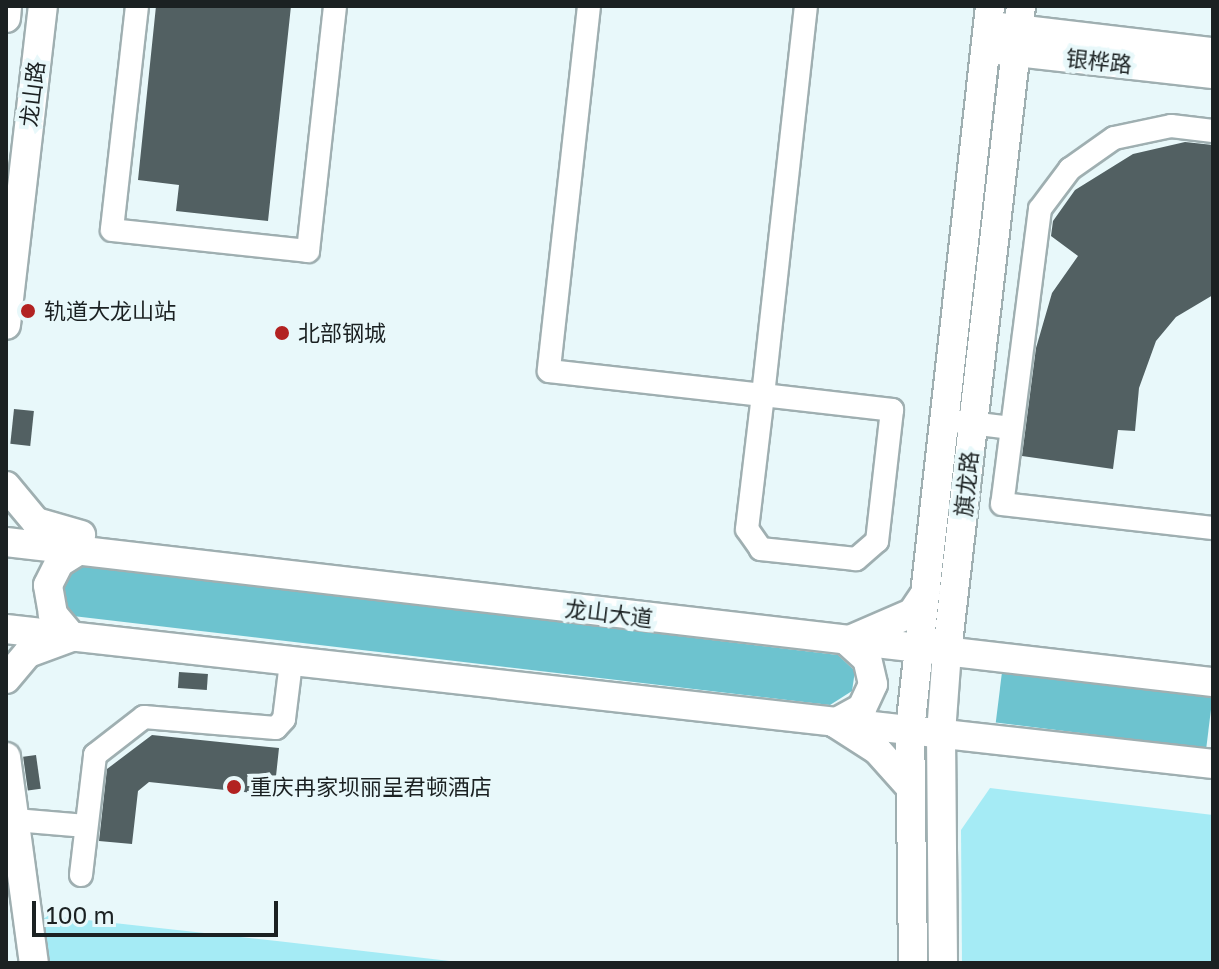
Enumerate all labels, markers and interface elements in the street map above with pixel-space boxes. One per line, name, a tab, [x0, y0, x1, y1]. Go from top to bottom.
street label: 银桦路	[1065, 44, 1133, 78]
street label: 龙山路	[15, 60, 49, 128]
place label: 轨道大龙山站	[44, 298, 176, 324]
marker: 轨道大龙山站	[19, 302, 37, 320]
place label: 北部钢城	[298, 320, 386, 346]
marker: 北部钢城	[273, 324, 291, 342]
street label: 旗龙路	[949, 450, 983, 518]
street label: 龙山大道	[564, 595, 654, 631]
place label: 重庆冉家坝丽呈君顿酒店	[250, 774, 492, 800]
marker: 重庆冉家坝丽呈君顿酒店	[225, 778, 243, 796]
scale bar	[36, 885, 282, 935]
text: 100 m	[46, 900, 115, 929]

